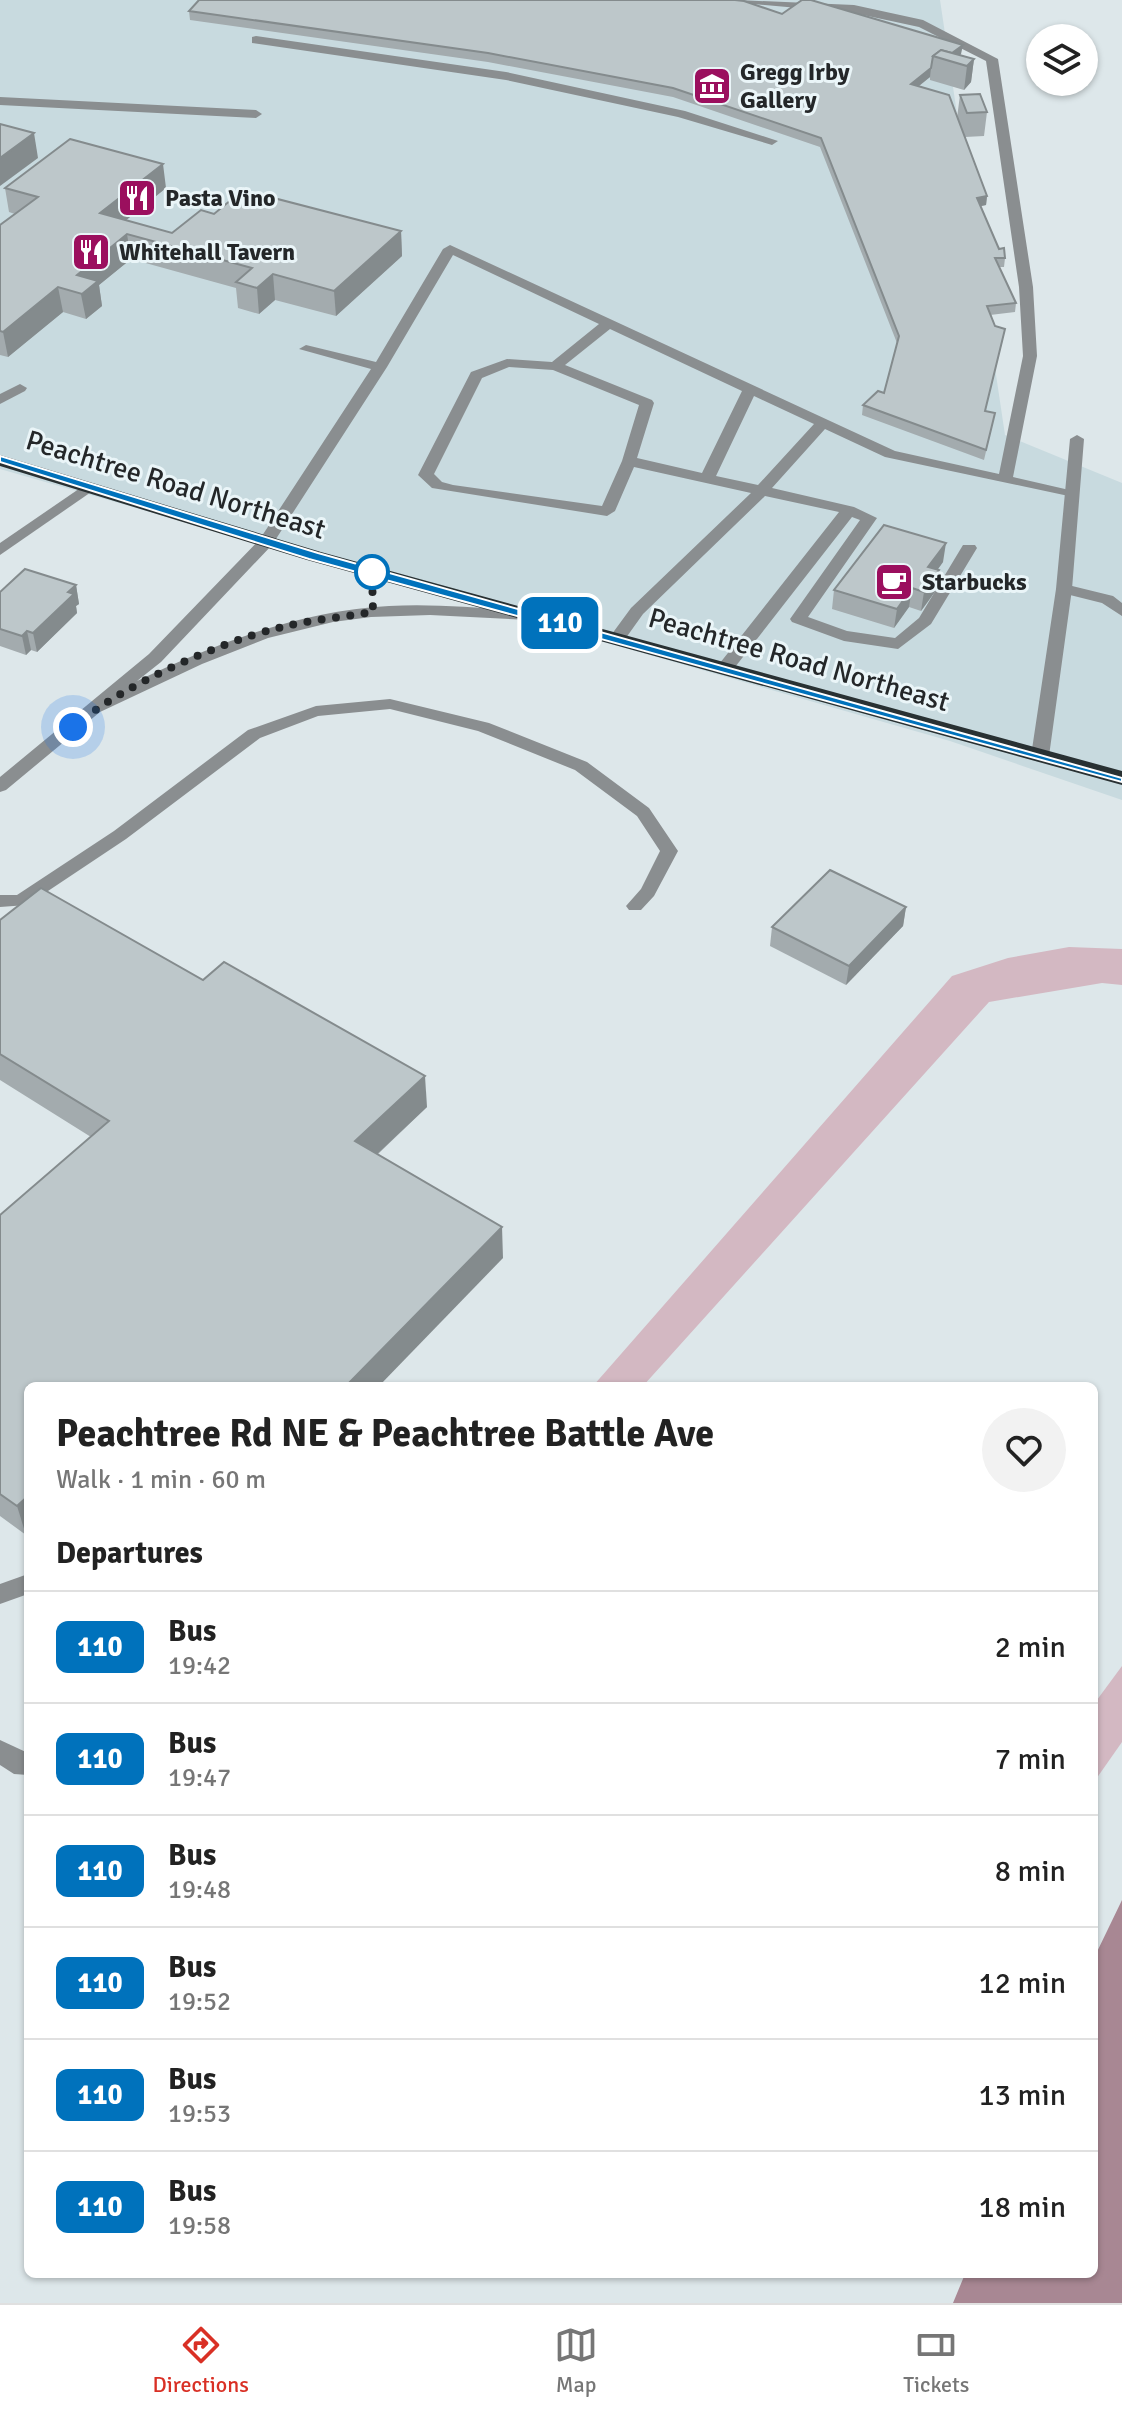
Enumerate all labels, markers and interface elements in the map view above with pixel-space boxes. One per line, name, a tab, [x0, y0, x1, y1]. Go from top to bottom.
map controls	[1026, 24, 1098, 96]
button: layers	[1026, 24, 1098, 96]
place label: Gregg Irby Gallery	[740, 57, 850, 115]
museum icon: Gregg Irby Gallery	[691, 65, 733, 107]
restaurant icon: Pasta Vino	[116, 177, 158, 219]
place label: Pasta Vino	[165, 183, 276, 213]
restaurant icon: Whitehall Tavern	[70, 231, 112, 273]
place label: Whitehall Tavern	[119, 237, 295, 267]
street label: Peachtree Road Northeast	[22, 423, 330, 547]
unlabelled marker	[355, 555, 389, 589]
cafe icon: Starbucks	[873, 561, 915, 603]
place label: Starbucks	[922, 567, 1027, 597]
line badge: 110	[514, 597, 606, 649]
street label: Peachtree Road Northeast	[644, 601, 953, 719]
text: 110	[537, 606, 583, 640]
your location	[53, 707, 93, 747]
button: heart	[982, 1408, 1066, 1492]
text: Peachtree Rd NE & Peachtree Battle Ave	[56, 1410, 714, 1457]
text: Walk · 1 min · 60 m	[56, 1464, 266, 1496]
text: Departures	[56, 1535, 203, 1572]
text: Bus	[168, 1613, 216, 1650]
text: 2 min	[995, 1629, 1066, 1666]
text: 110	[77, 1630, 123, 1664]
text: 19:42	[168, 1650, 231, 1682]
text: Bus	[168, 1725, 216, 1762]
text: 7 min	[995, 1741, 1066, 1778]
text: 110	[77, 1742, 123, 1776]
text: 19:47	[168, 1762, 231, 1794]
text: Bus	[168, 1837, 216, 1874]
text: 8 min	[995, 1853, 1066, 1890]
text: 110	[77, 1854, 123, 1888]
text: 19:48	[168, 1874, 231, 1906]
text: Bus	[168, 1949, 216, 1986]
text: 12 min	[979, 1965, 1066, 2002]
text: 110	[77, 1966, 123, 2000]
text: 19:52	[168, 1986, 231, 2018]
text: Bus	[168, 2061, 216, 2098]
text: 13 min	[979, 2077, 1066, 2114]
text: 110	[77, 2078, 123, 2112]
text: 19:53	[168, 2098, 231, 2130]
text: Bus	[168, 2173, 216, 2210]
text: 18 min	[979, 2189, 1066, 2226]
text: 110	[77, 2190, 123, 2224]
text: 19:58	[168, 2210, 231, 2242]
tab: Directions	[153, 2323, 249, 2398]
tab: Map	[554, 2323, 598, 2398]
tab: Tickets	[903, 2323, 969, 2398]

